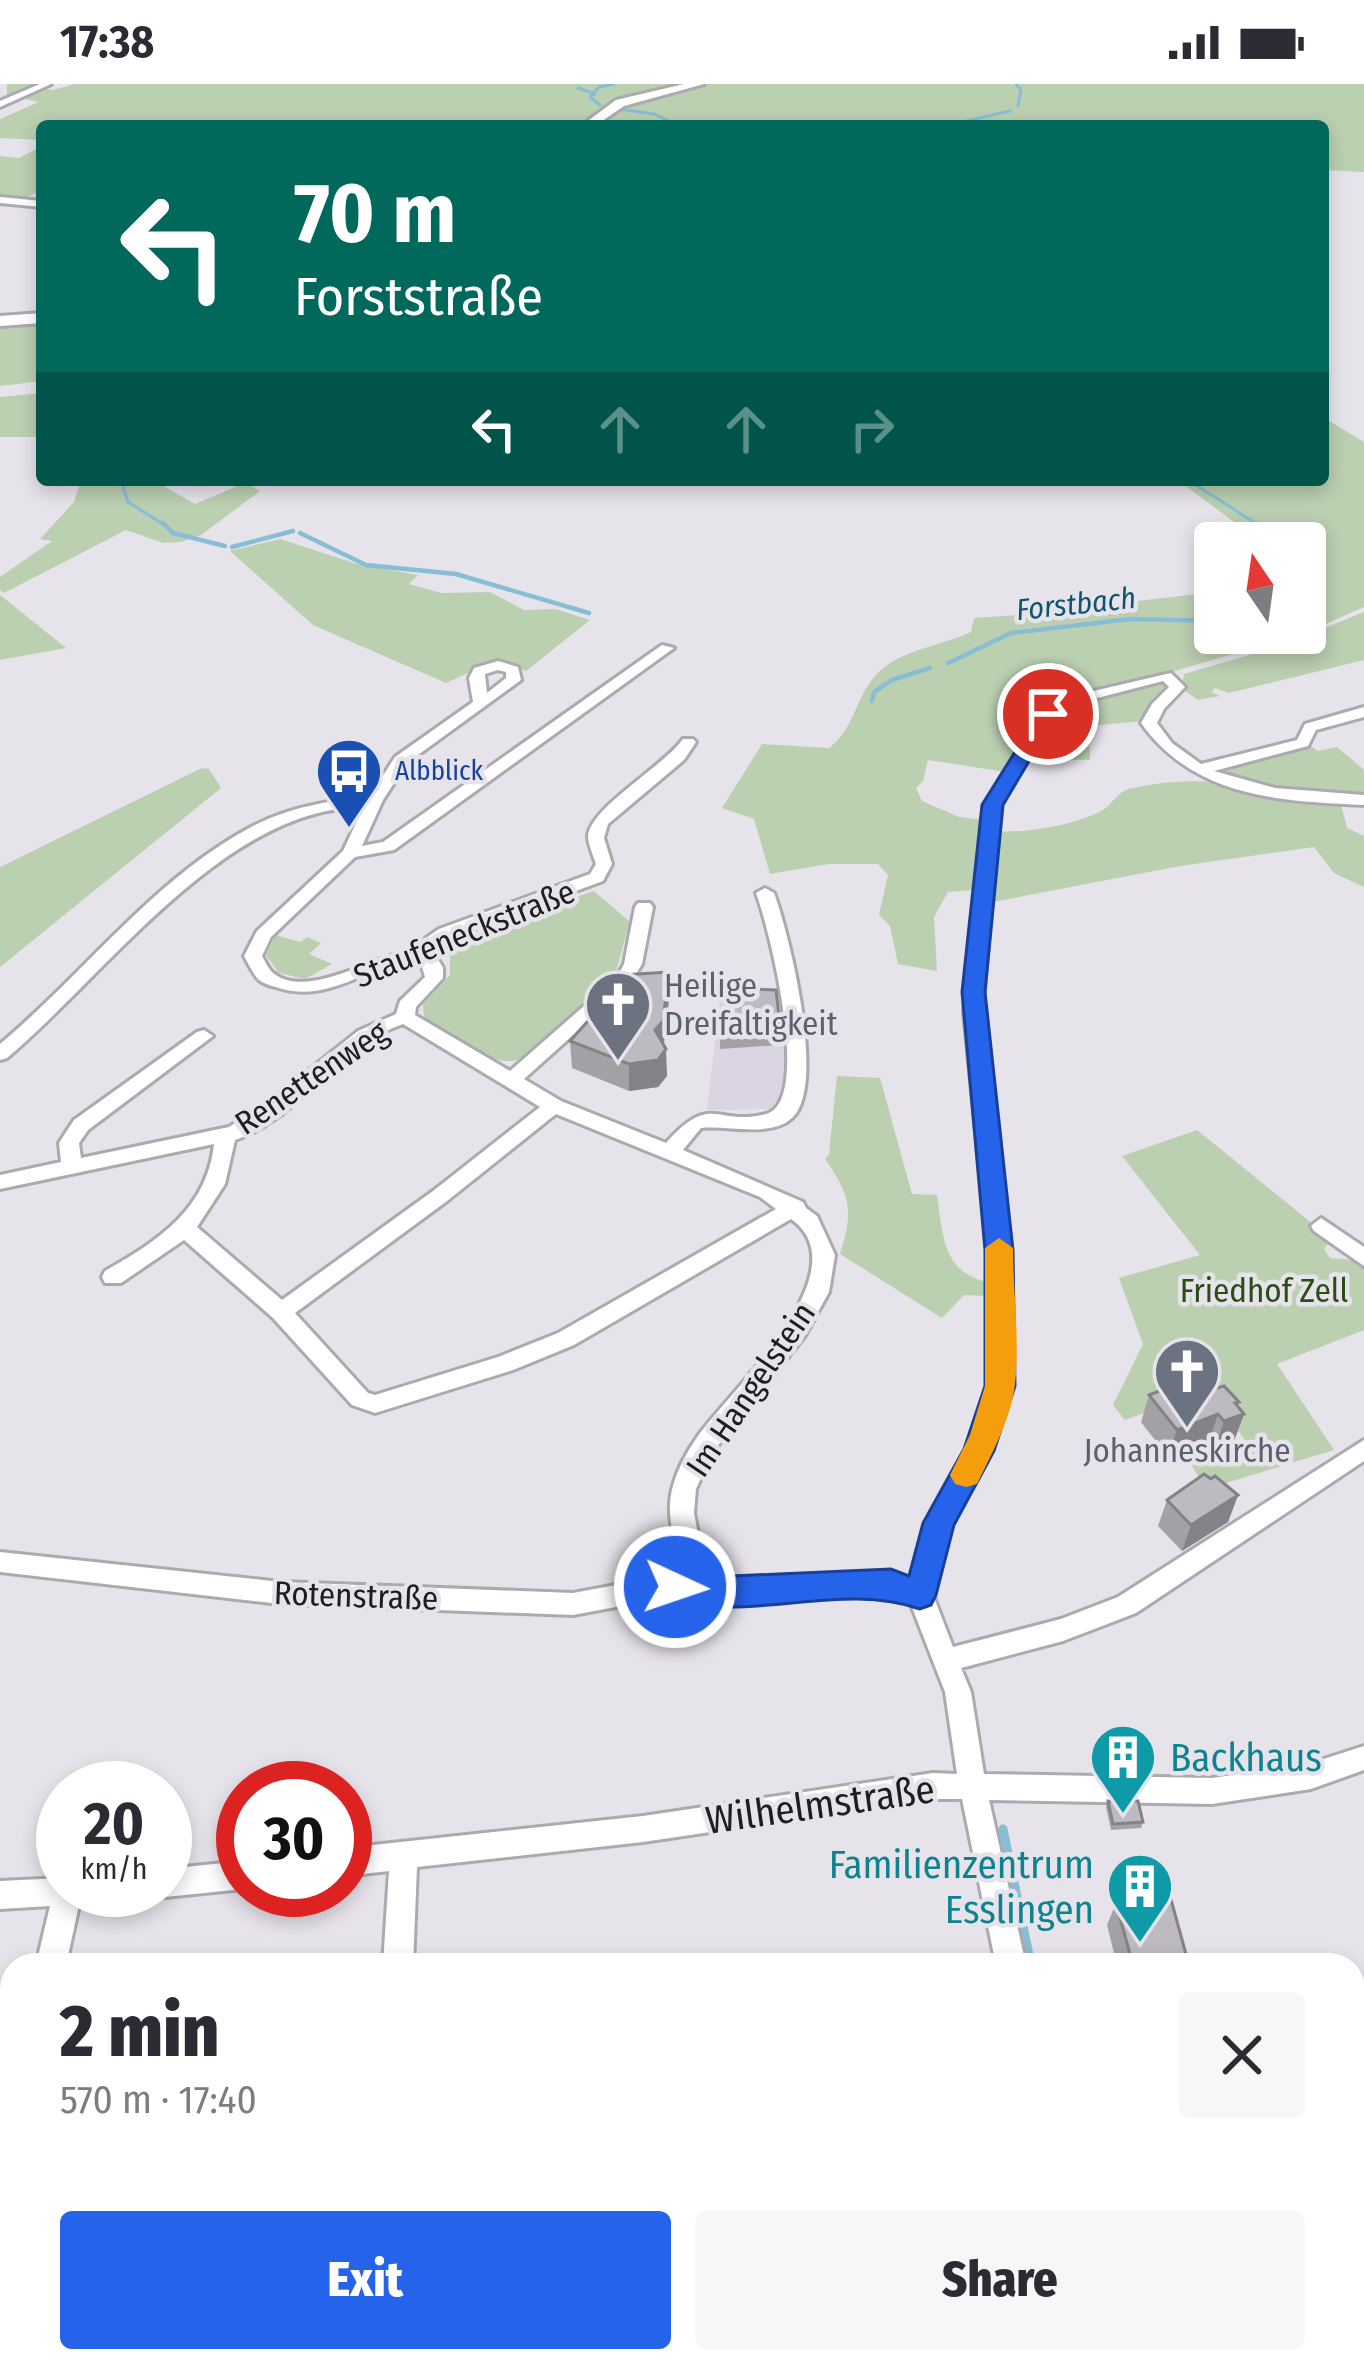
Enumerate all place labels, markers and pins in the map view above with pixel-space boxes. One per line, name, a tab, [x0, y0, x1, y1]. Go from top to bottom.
pin	[997, 663, 1099, 765]
bus stop icon: Albblick	[314, 736, 384, 830]
place label: Albblick	[395, 755, 484, 787]
place label: Heilige Dreifaltigkeit	[664, 966, 838, 1044]
church icon: Heilige Dreifaltigkeit	[583, 969, 653, 1063]
church icon: Johanneskirche	[1152, 1336, 1222, 1430]
place label: Johanneskirche	[1083, 1431, 1291, 1471]
building icon: Backhaus	[1088, 1722, 1158, 1816]
place label: Backhaus	[1170, 1735, 1322, 1781]
place label: Familienzentrum Esslingen	[829, 1842, 1094, 1933]
building icon: Familienzentrum Esslingen	[1105, 1851, 1175, 1945]

